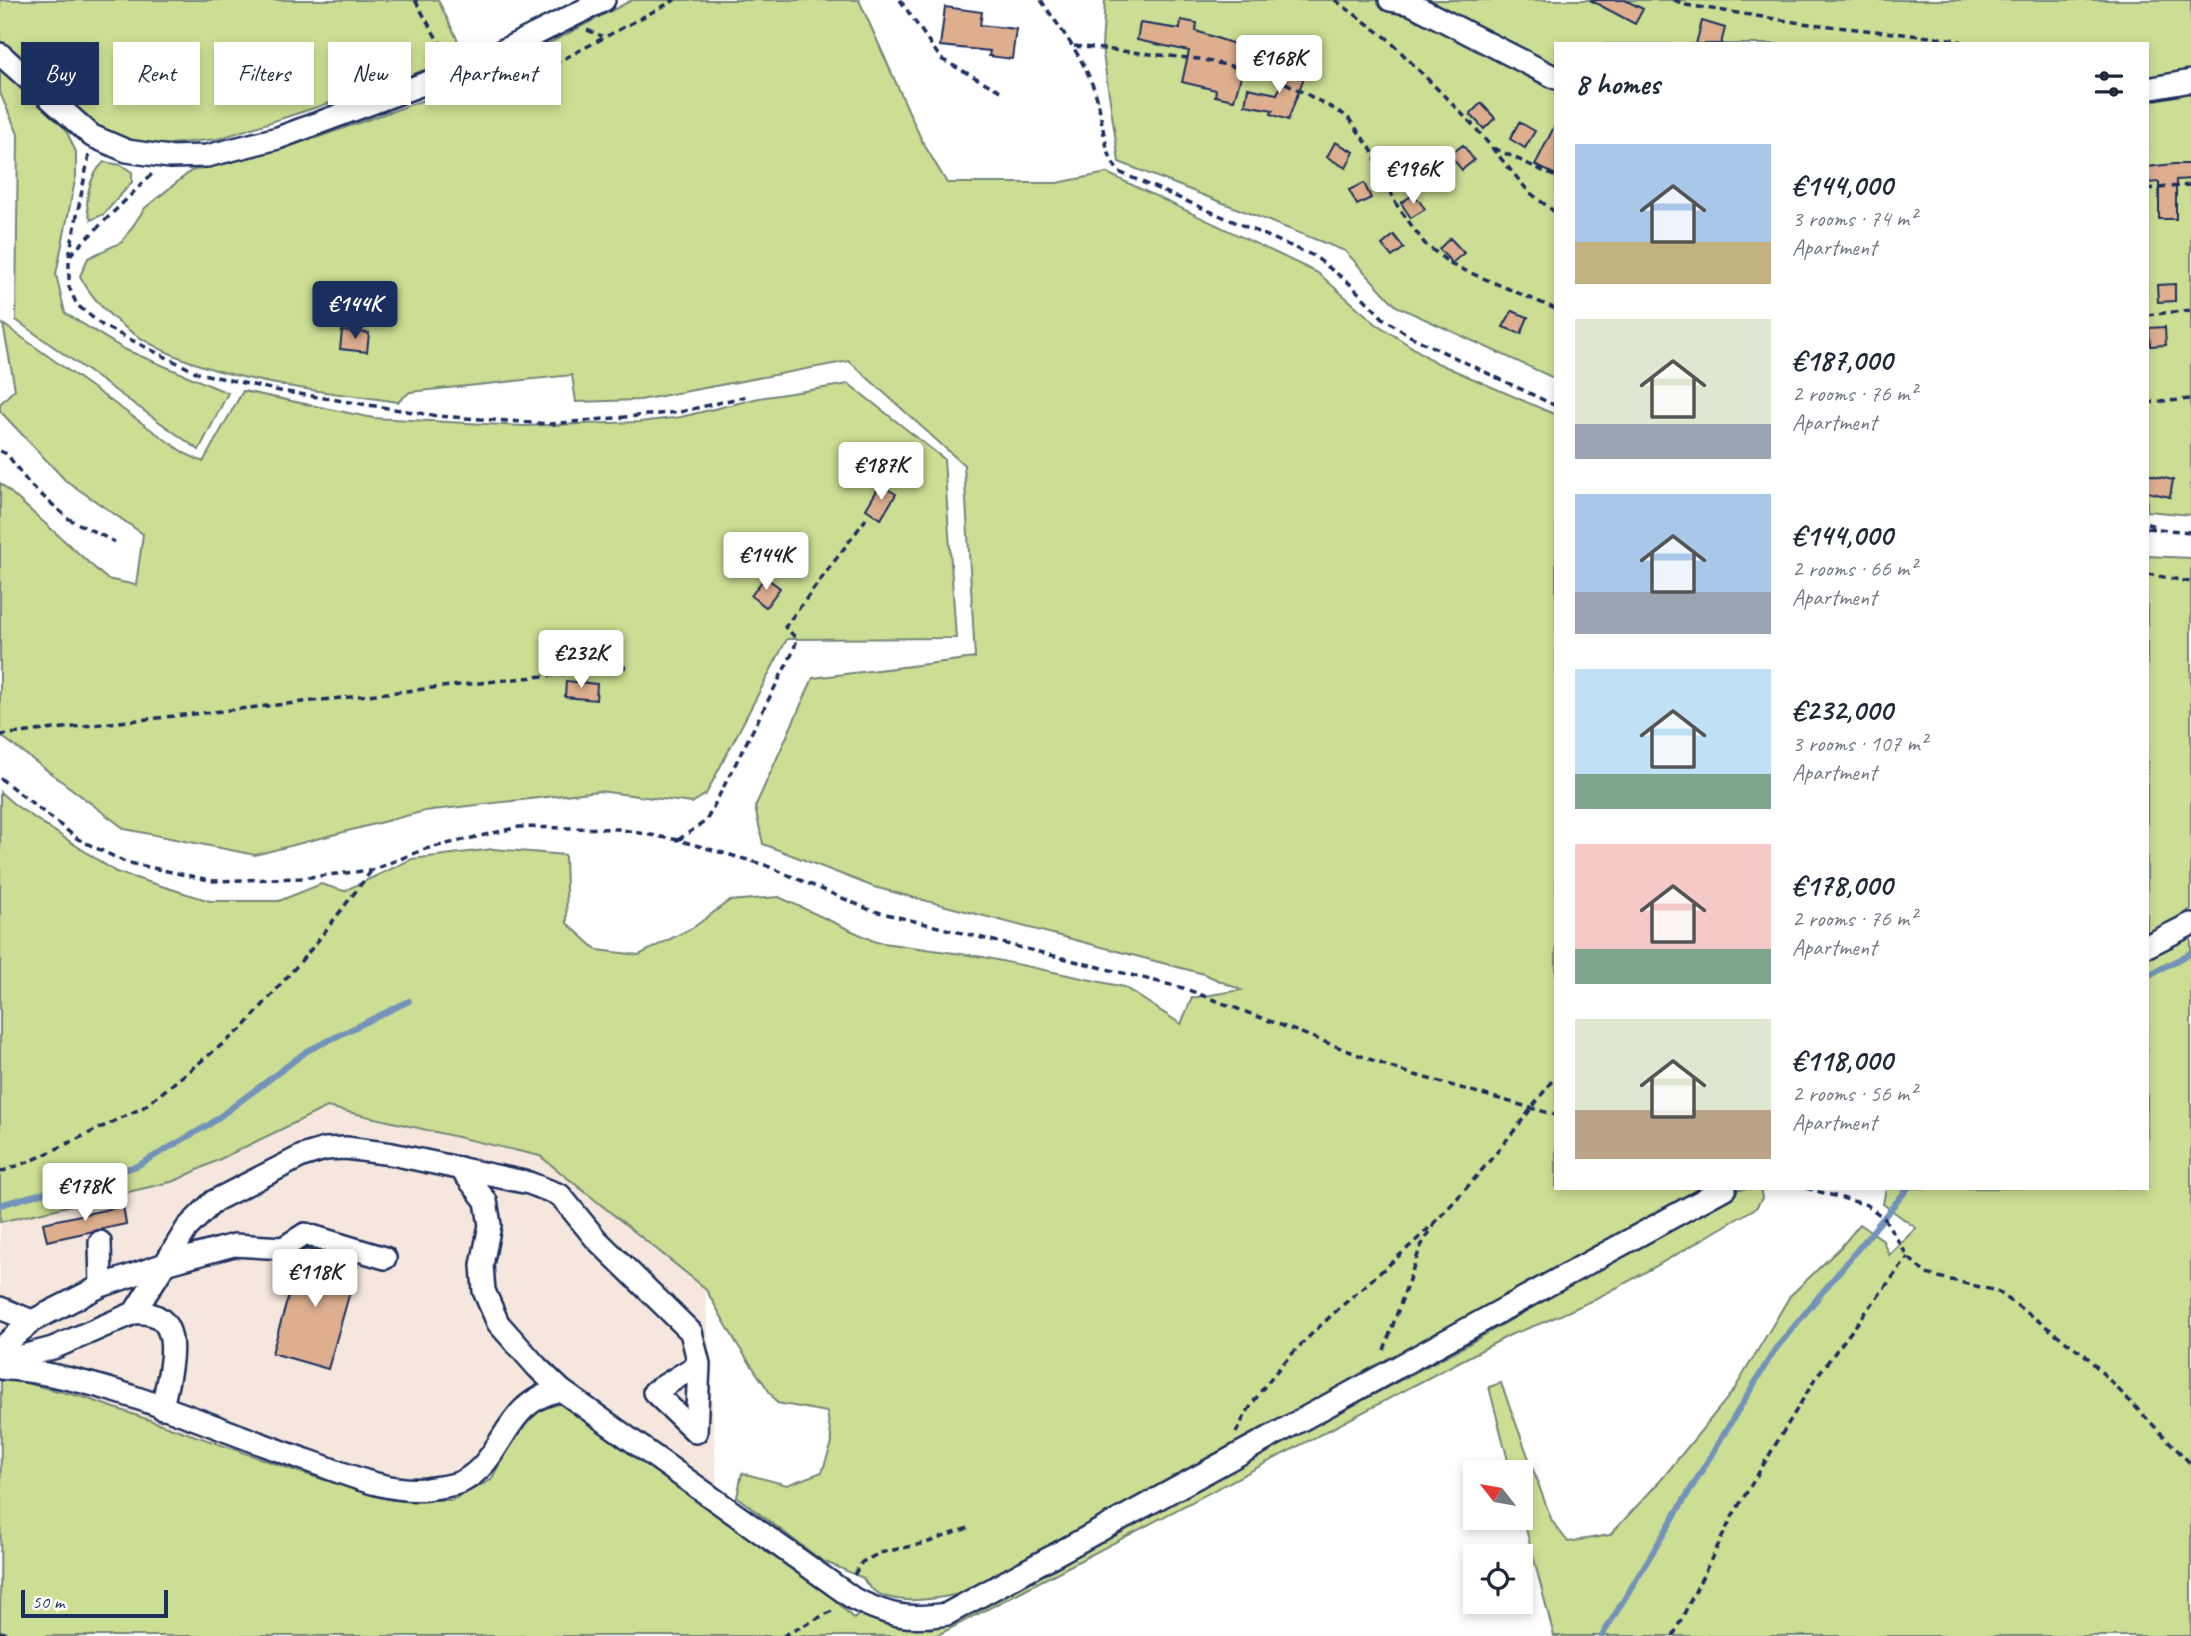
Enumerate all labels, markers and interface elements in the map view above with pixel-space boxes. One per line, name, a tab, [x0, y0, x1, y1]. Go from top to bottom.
pin: €168K	[1230, 36, 1328, 95]
chip: Buy	[21, 42, 99, 105]
chip: Rent	[113, 42, 200, 105]
chip: Filters	[214, 42, 314, 105]
chip: New	[328, 42, 411, 105]
chip: Apartment	[425, 42, 561, 105]
text: €168K	[1252, 43, 1306, 72]
text: 8 homes	[1575, 65, 1660, 103]
icon: filters	[2090, 65, 2128, 103]
pin: €196K	[1364, 146, 1462, 206]
text: €196K	[1386, 154, 1440, 183]
text: €144,000	[1792, 166, 1892, 204]
icon: home	[1631, 172, 1715, 256]
text: 3 rooms · 74 m²	[1792, 204, 1916, 233]
text: Apartment	[1792, 233, 1877, 262]
pin: €144K	[306, 282, 404, 341]
text: €144K	[328, 289, 382, 318]
text: €187,000	[1792, 341, 1892, 379]
icon: home	[1631, 347, 1715, 431]
text: 2 rooms · 76 m²	[1792, 379, 1916, 408]
text: Apartment	[1792, 408, 1877, 437]
pin: €187K	[832, 442, 930, 502]
text: €187K	[855, 450, 908, 479]
text: €144,000	[1792, 516, 1892, 554]
icon: home	[1631, 522, 1715, 606]
pin: €144K	[717, 532, 815, 592]
text: €144K	[739, 540, 793, 569]
text: 2 rooms · 66 m²	[1792, 554, 1916, 583]
text: Apartment	[1792, 583, 1877, 612]
pin: €232K	[532, 630, 630, 690]
text: €232K	[554, 638, 608, 667]
text: €232,000	[1792, 691, 1892, 729]
icon: home	[1631, 697, 1715, 781]
text: 3 rooms · 107 m²	[1792, 729, 1927, 758]
text: Apartment	[1792, 758, 1877, 787]
text: €178,000	[1792, 866, 1892, 904]
icon: home	[1631, 872, 1715, 956]
text: 2 rooms · 76 m²	[1792, 904, 1916, 933]
text: Apartment	[1792, 933, 1877, 962]
text: €118,000	[1792, 1041, 1892, 1079]
icon: home	[1631, 1047, 1715, 1131]
text: 2 rooms · 56 m²	[1792, 1079, 1916, 1108]
text: Apartment	[1792, 1108, 1877, 1137]
pin: €178K	[36, 1164, 134, 1223]
text: €178K	[59, 1171, 112, 1200]
pin: €118K	[266, 1250, 364, 1309]
text: €118K	[288, 1257, 342, 1286]
north arrow	[1463, 1460, 1533, 1530]
map controls	[1463, 1460, 1533, 1614]
button: locate	[1463, 1544, 1533, 1614]
scale bar	[21, 1587, 168, 1619]
text: 50 m	[32, 1590, 64, 1614]

